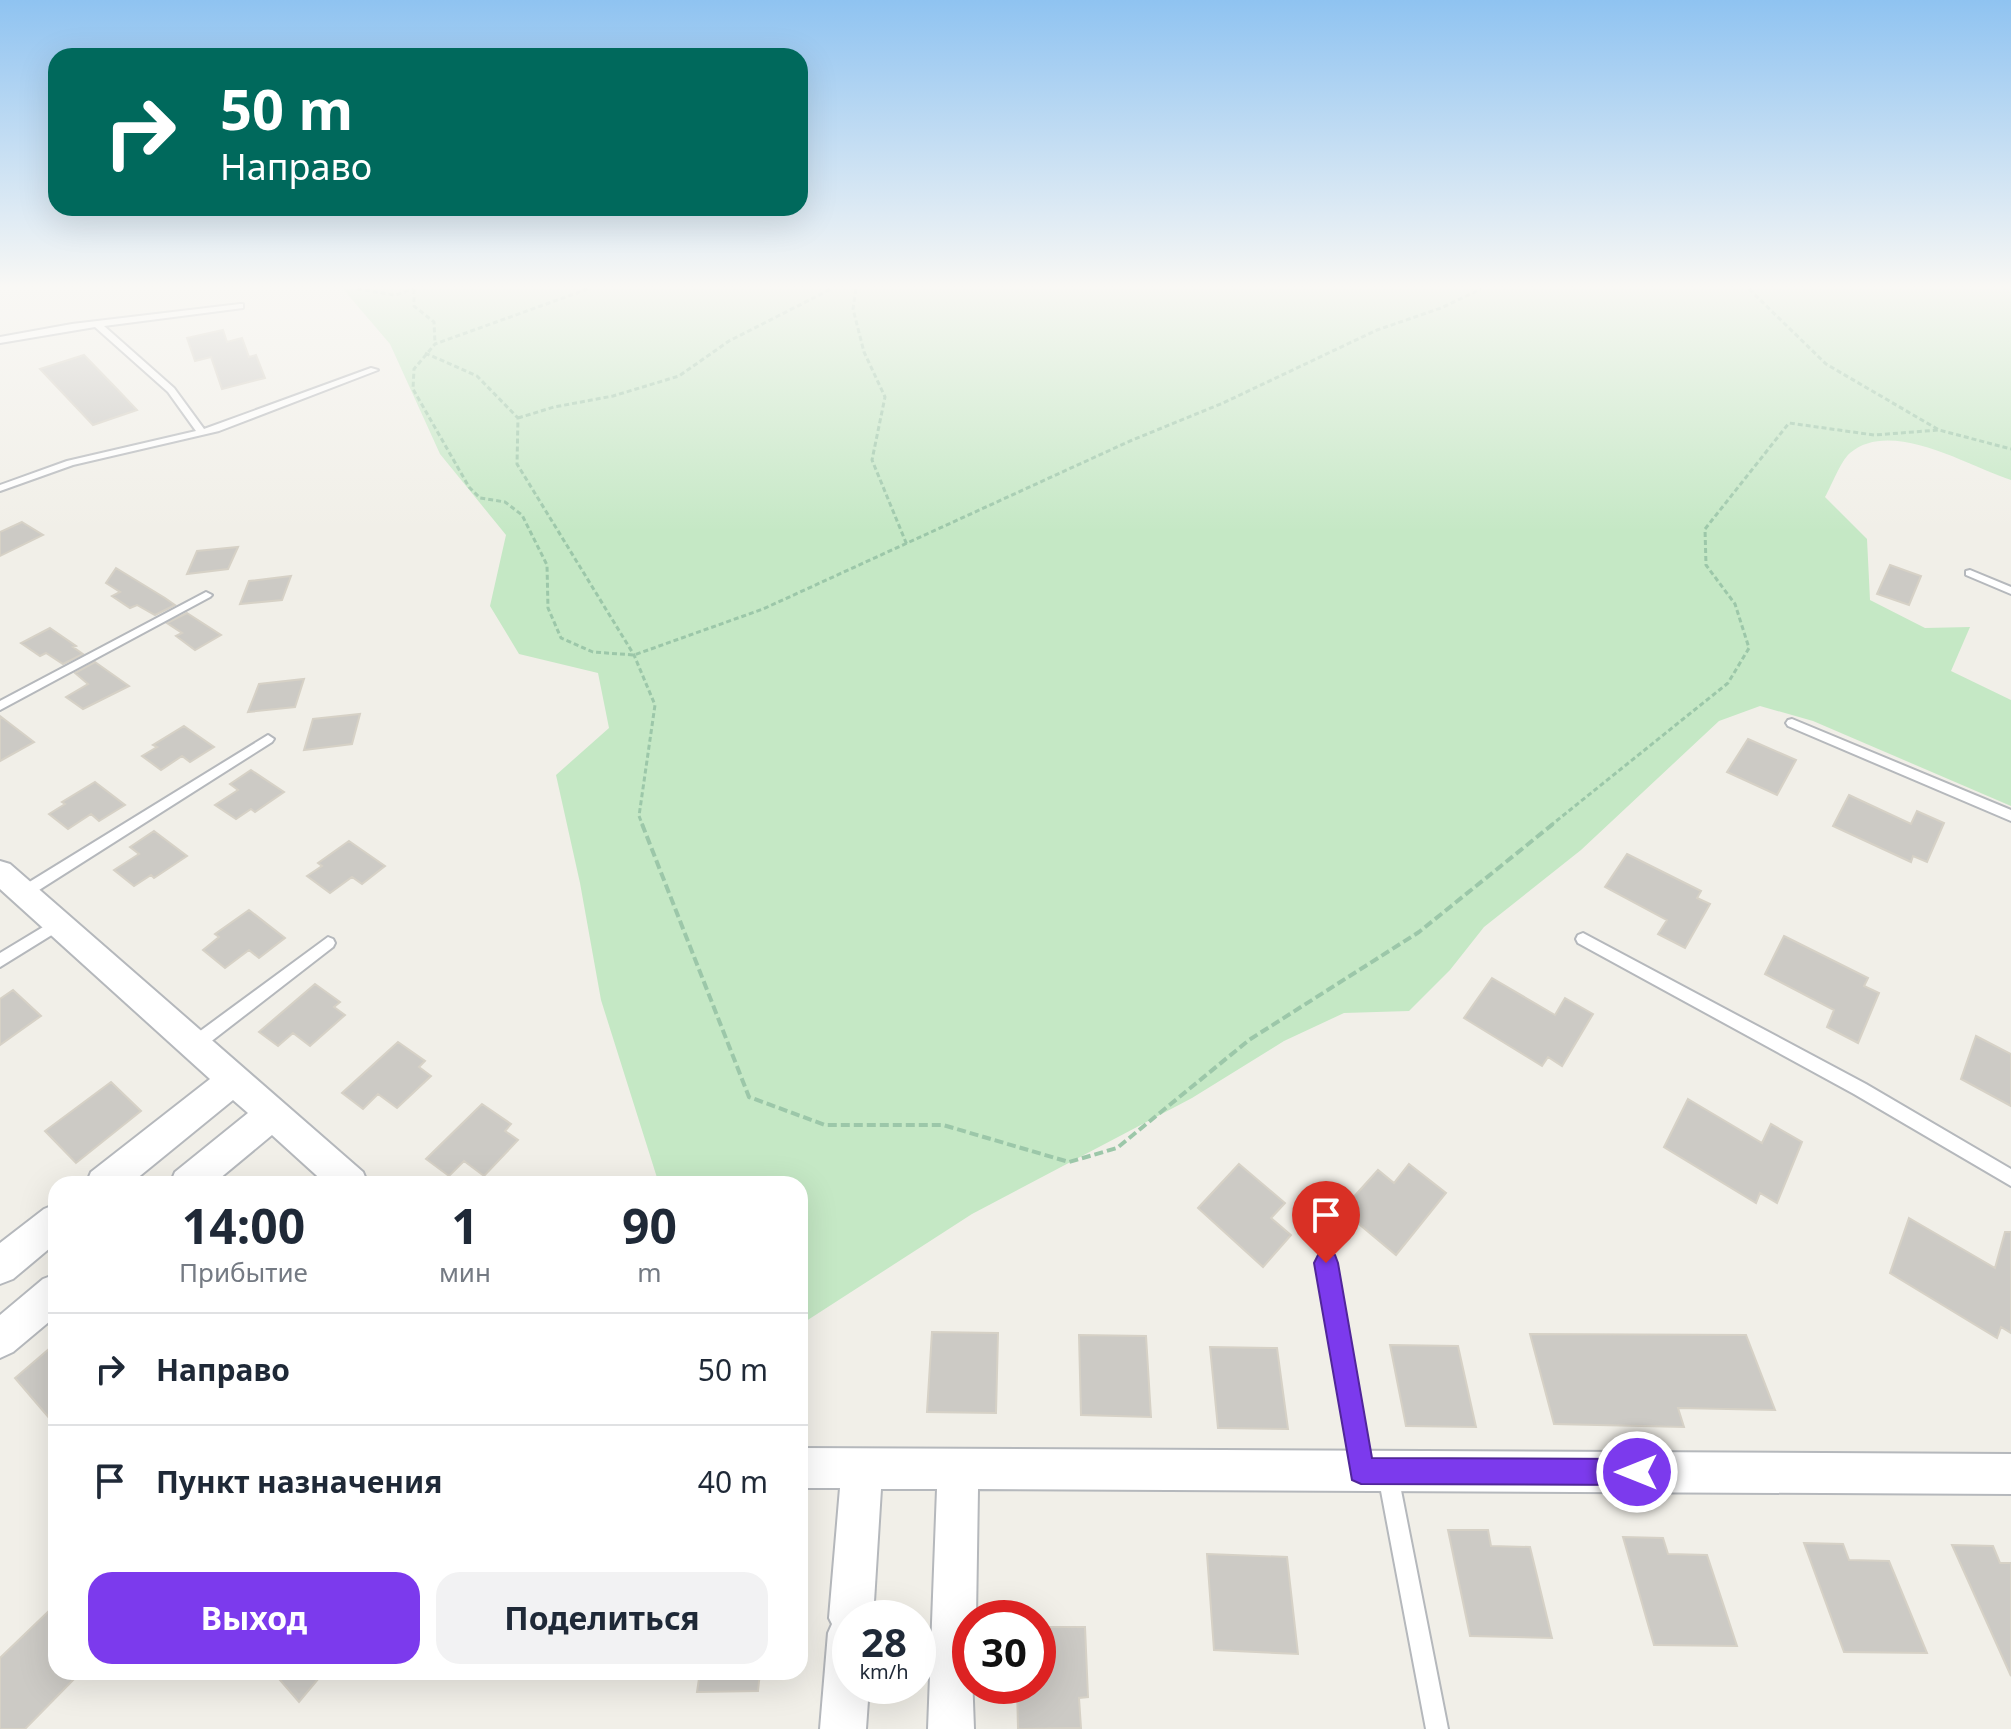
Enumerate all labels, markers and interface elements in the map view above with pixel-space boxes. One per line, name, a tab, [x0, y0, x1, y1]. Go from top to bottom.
text: 50 m	[220, 70, 353, 146]
icon: right	[88, 80, 192, 184]
text: Направо	[220, 142, 372, 191]
pin	[1292, 1181, 1360, 1263]
text: 14:00	[182, 1193, 305, 1258]
text: 1	[451, 1193, 479, 1258]
text: 90	[622, 1193, 677, 1258]
icon: arrive	[1304, 1193, 1348, 1237]
text: Прибытие	[179, 1254, 308, 1290]
text: мин	[439, 1254, 491, 1290]
text: m	[637, 1254, 662, 1290]
icon: right	[88, 1347, 132, 1391]
text: Направо	[156, 1349, 290, 1390]
text: 50 m	[698, 1349, 768, 1390]
position arrow	[1595, 1430, 1679, 1514]
icon: arrive	[88, 1459, 132, 1503]
text: Пункт назначения	[156, 1461, 442, 1502]
text: 40 m	[698, 1461, 768, 1502]
button: Выход	[88, 1572, 420, 1664]
button: Поделиться	[436, 1572, 768, 1664]
speed limit sign: 30	[952, 1600, 1056, 1704]
text: 28	[861, 1614, 907, 1669]
text: km/h	[859, 1658, 909, 1685]

